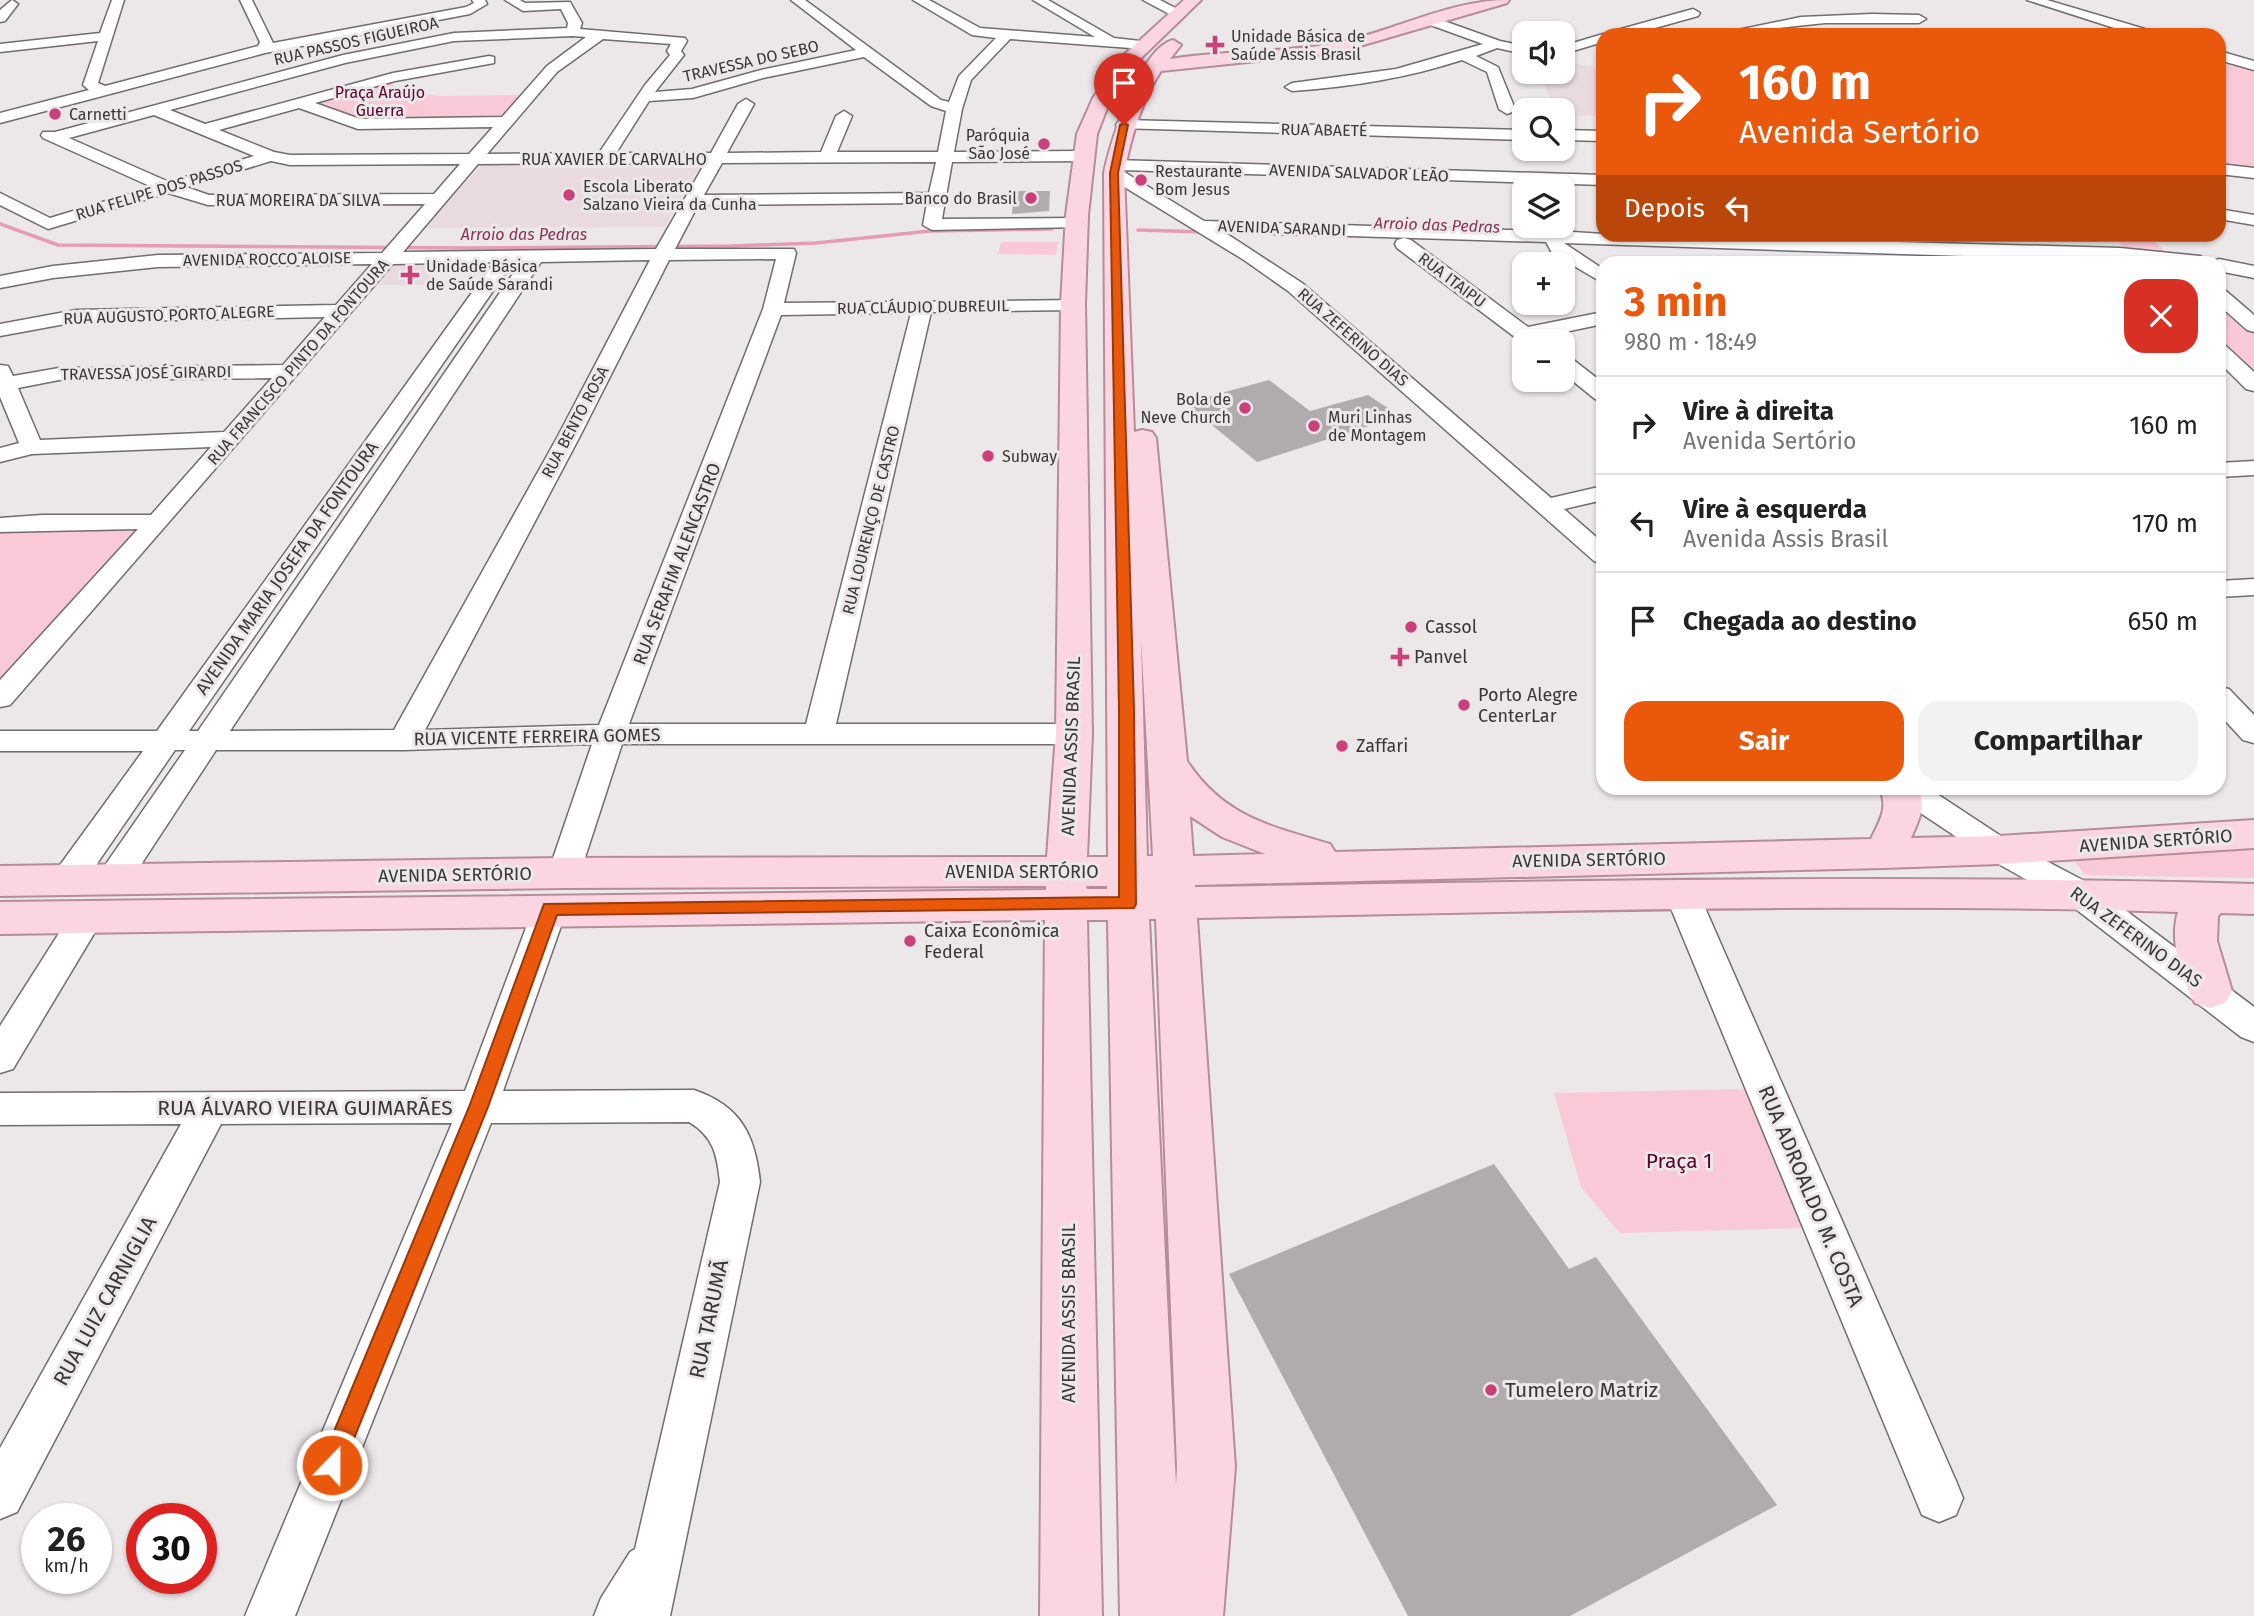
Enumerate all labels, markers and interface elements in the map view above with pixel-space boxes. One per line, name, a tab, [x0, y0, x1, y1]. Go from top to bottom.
street label: RUA PASSOS FIGUEIROA	[272, 13, 441, 69]
map controls	[1512, 21, 1575, 392]
button: sound	[1512, 21, 1575, 84]
place label: Unidade Básica de Saúde Assis Brasil	[1231, 27, 1365, 64]
marker: Unidade Básica de Saúde Assis Brasil	[1205, 35, 1225, 55]
street label: TRAVESSA DO SEBO	[681, 36, 821, 86]
pin	[1094, 53, 1154, 125]
text: 160 m	[1739, 53, 1871, 112]
icon: right	[1624, 56, 1715, 147]
icon: arrive	[1105, 64, 1143, 102]
park label: Praça Araújo Guerra	[335, 83, 425, 120]
button: search	[1512, 98, 1575, 161]
place label: Carnetti	[69, 105, 127, 124]
marker: Carnetti	[47, 106, 63, 122]
text: Avenida Sertório	[1739, 113, 1980, 151]
street label: RUA ABAETÉ	[1280, 119, 1368, 140]
place label: Paróquia São José	[966, 126, 1030, 163]
marker: Paróquia São José	[1036, 136, 1052, 152]
street label: RUA XAVIER DE CARVALHO	[521, 150, 707, 169]
street label: RUA FELIPE DOS PASSOS	[73, 155, 245, 224]
street label: AVENIDA SALVADOR LEÃO	[1269, 160, 1449, 186]
place label: Restaurante Bom Jesus	[1155, 162, 1242, 199]
marker: Restaurante Bom Jesus	[1133, 172, 1149, 188]
button: layers	[1512, 175, 1575, 238]
place label: Escola Liberato Salzano Vieira da Cunha	[583, 177, 757, 214]
marker: Escola Liberato Salzano Vieira da Cunha	[561, 187, 577, 203]
place label: Banco do Brasil	[905, 189, 1017, 208]
icon: left	[1719, 189, 1757, 227]
marker: Banco do Brasil	[1023, 190, 1039, 206]
street label: RUA MOREIRA DA SILVA	[216, 191, 381, 210]
text: Depois	[1624, 193, 1705, 224]
water label: Arroio das Pedras	[1373, 213, 1500, 237]
street label: AVENIDA SARANDI	[1218, 216, 1346, 240]
water label: Arroio das Pedras	[460, 225, 587, 244]
street label: AVENIDA ROCCO ALOISE	[183, 248, 351, 270]
street label: RUA ITAIPU	[1415, 249, 1489, 311]
button: +	[1512, 252, 1575, 315]
street label: RUA FRANCISCO PINTO DA FONTOURA	[203, 254, 393, 469]
place label: Unidade Básica de Saúde Sarandi	[426, 257, 553, 294]
marker: Unidade Básica de Saúde Sarandi	[400, 265, 420, 285]
text: 3 min	[1624, 277, 1727, 327]
button: close	[2124, 279, 2198, 353]
street label: RUA ZEFERINO DIAS	[1294, 284, 1412, 390]
street label: RUA CLÁUDIO DUBREUIL	[837, 295, 1009, 318]
street label: RUA AUGUSTO PORTO ALEGRE	[63, 302, 275, 328]
text: 980 m · 18:49	[1624, 328, 1757, 356]
button: −	[1512, 329, 1575, 392]
street label: TRAVESSA JOSÉ GIRARDI	[61, 361, 231, 384]
street label: RUA BENTO ROSA	[537, 362, 613, 481]
place label: Bola de Neve Church	[1140, 390, 1231, 427]
text: Vire à direita	[1683, 396, 1834, 427]
marker: Bola de Neve Church	[1237, 400, 1253, 416]
icon: right	[1624, 406, 1662, 444]
place label: Muri Linhas de Montagem	[1328, 408, 1426, 445]
text: 160 m	[2129, 410, 2198, 441]
marker: Muri Linhas de Montagem	[1306, 418, 1322, 434]
street label: RUA LOURENÇO DE CASTRO	[838, 424, 905, 617]
text: Avenida Sertório	[1683, 427, 1856, 455]
street label: AVENIDA MARIA JOSEFA DA FONTOURA	[191, 437, 384, 699]
place label: Subway	[1002, 447, 1057, 466]
marker: Subway	[980, 448, 996, 464]
street label: RUA SERAFIM ALENCASTRO	[628, 460, 726, 668]
text: Vire à esquerda	[1683, 494, 1867, 525]
icon: left	[1624, 504, 1662, 542]
text: 170 m	[2132, 508, 2198, 539]
text: Avenida Assis Brasil	[1683, 525, 1888, 553]
icon: arrive	[1624, 602, 1662, 640]
text: Chegada ao destino	[1683, 606, 1917, 637]
text: 650 m	[2128, 606, 2198, 637]
place label: Cassol	[1425, 616, 1477, 638]
marker: Cassol	[1403, 619, 1419, 635]
place label: Panvel	[1414, 646, 1468, 668]
marker: Panvel	[1392, 649, 1408, 665]
street label: AVENIDA ASSIS BRASIL	[1057, 656, 1085, 836]
place label: Porto Alegre CenterLar	[1478, 684, 1578, 727]
marker: Porto Alegre CenterLar	[1456, 697, 1472, 713]
button: Sair	[1624, 701, 1904, 781]
button: Compartilhar	[1918, 701, 2198, 781]
street label: RUA VICENTE FERREIRA GOMES	[413, 724, 661, 750]
place label: Zaffari	[1356, 735, 1408, 757]
marker: Zaffari	[1334, 738, 1350, 754]
street label: AVENIDA SERTÓRIO	[2079, 825, 2233, 857]
street label: AVENIDA SERTÓRIO	[1512, 848, 1666, 872]
street label: AVENIDA SERTÓRIO	[945, 861, 1099, 883]
street label: AVENIDA SERTÓRIO	[378, 863, 532, 887]
street label: RUA ZEFERINO DIAS	[2066, 882, 2206, 992]
place label: Caixa Econômica Federal	[924, 920, 1060, 963]
marker: Caixa Econômica Federal	[902, 933, 918, 949]
street label: RUA ADROALDO M. COSTA	[1753, 1081, 1869, 1311]
street label: RUA ÁLVARO VIEIRA GUIMARÃES	[157, 1095, 453, 1121]
park label: Praça 1	[1646, 1148, 1712, 1174]
street label: RUA LUIZ CARNIGLIA	[48, 1212, 162, 1390]
street label: AVENIDA ASSIS BRASIL	[1058, 1223, 1080, 1403]
street label: RUA TARUMÃ	[684, 1257, 734, 1381]
place label: Tumelero Matriz	[1505, 1377, 1658, 1403]
marker: Tumelero Matriz	[1483, 1382, 1499, 1398]
position arrow	[295, 1428, 369, 1502]
speed limit sign: 30	[126, 1503, 217, 1594]
text: 26	[48, 1518, 85, 1560]
text: km/h	[44, 1555, 89, 1577]

